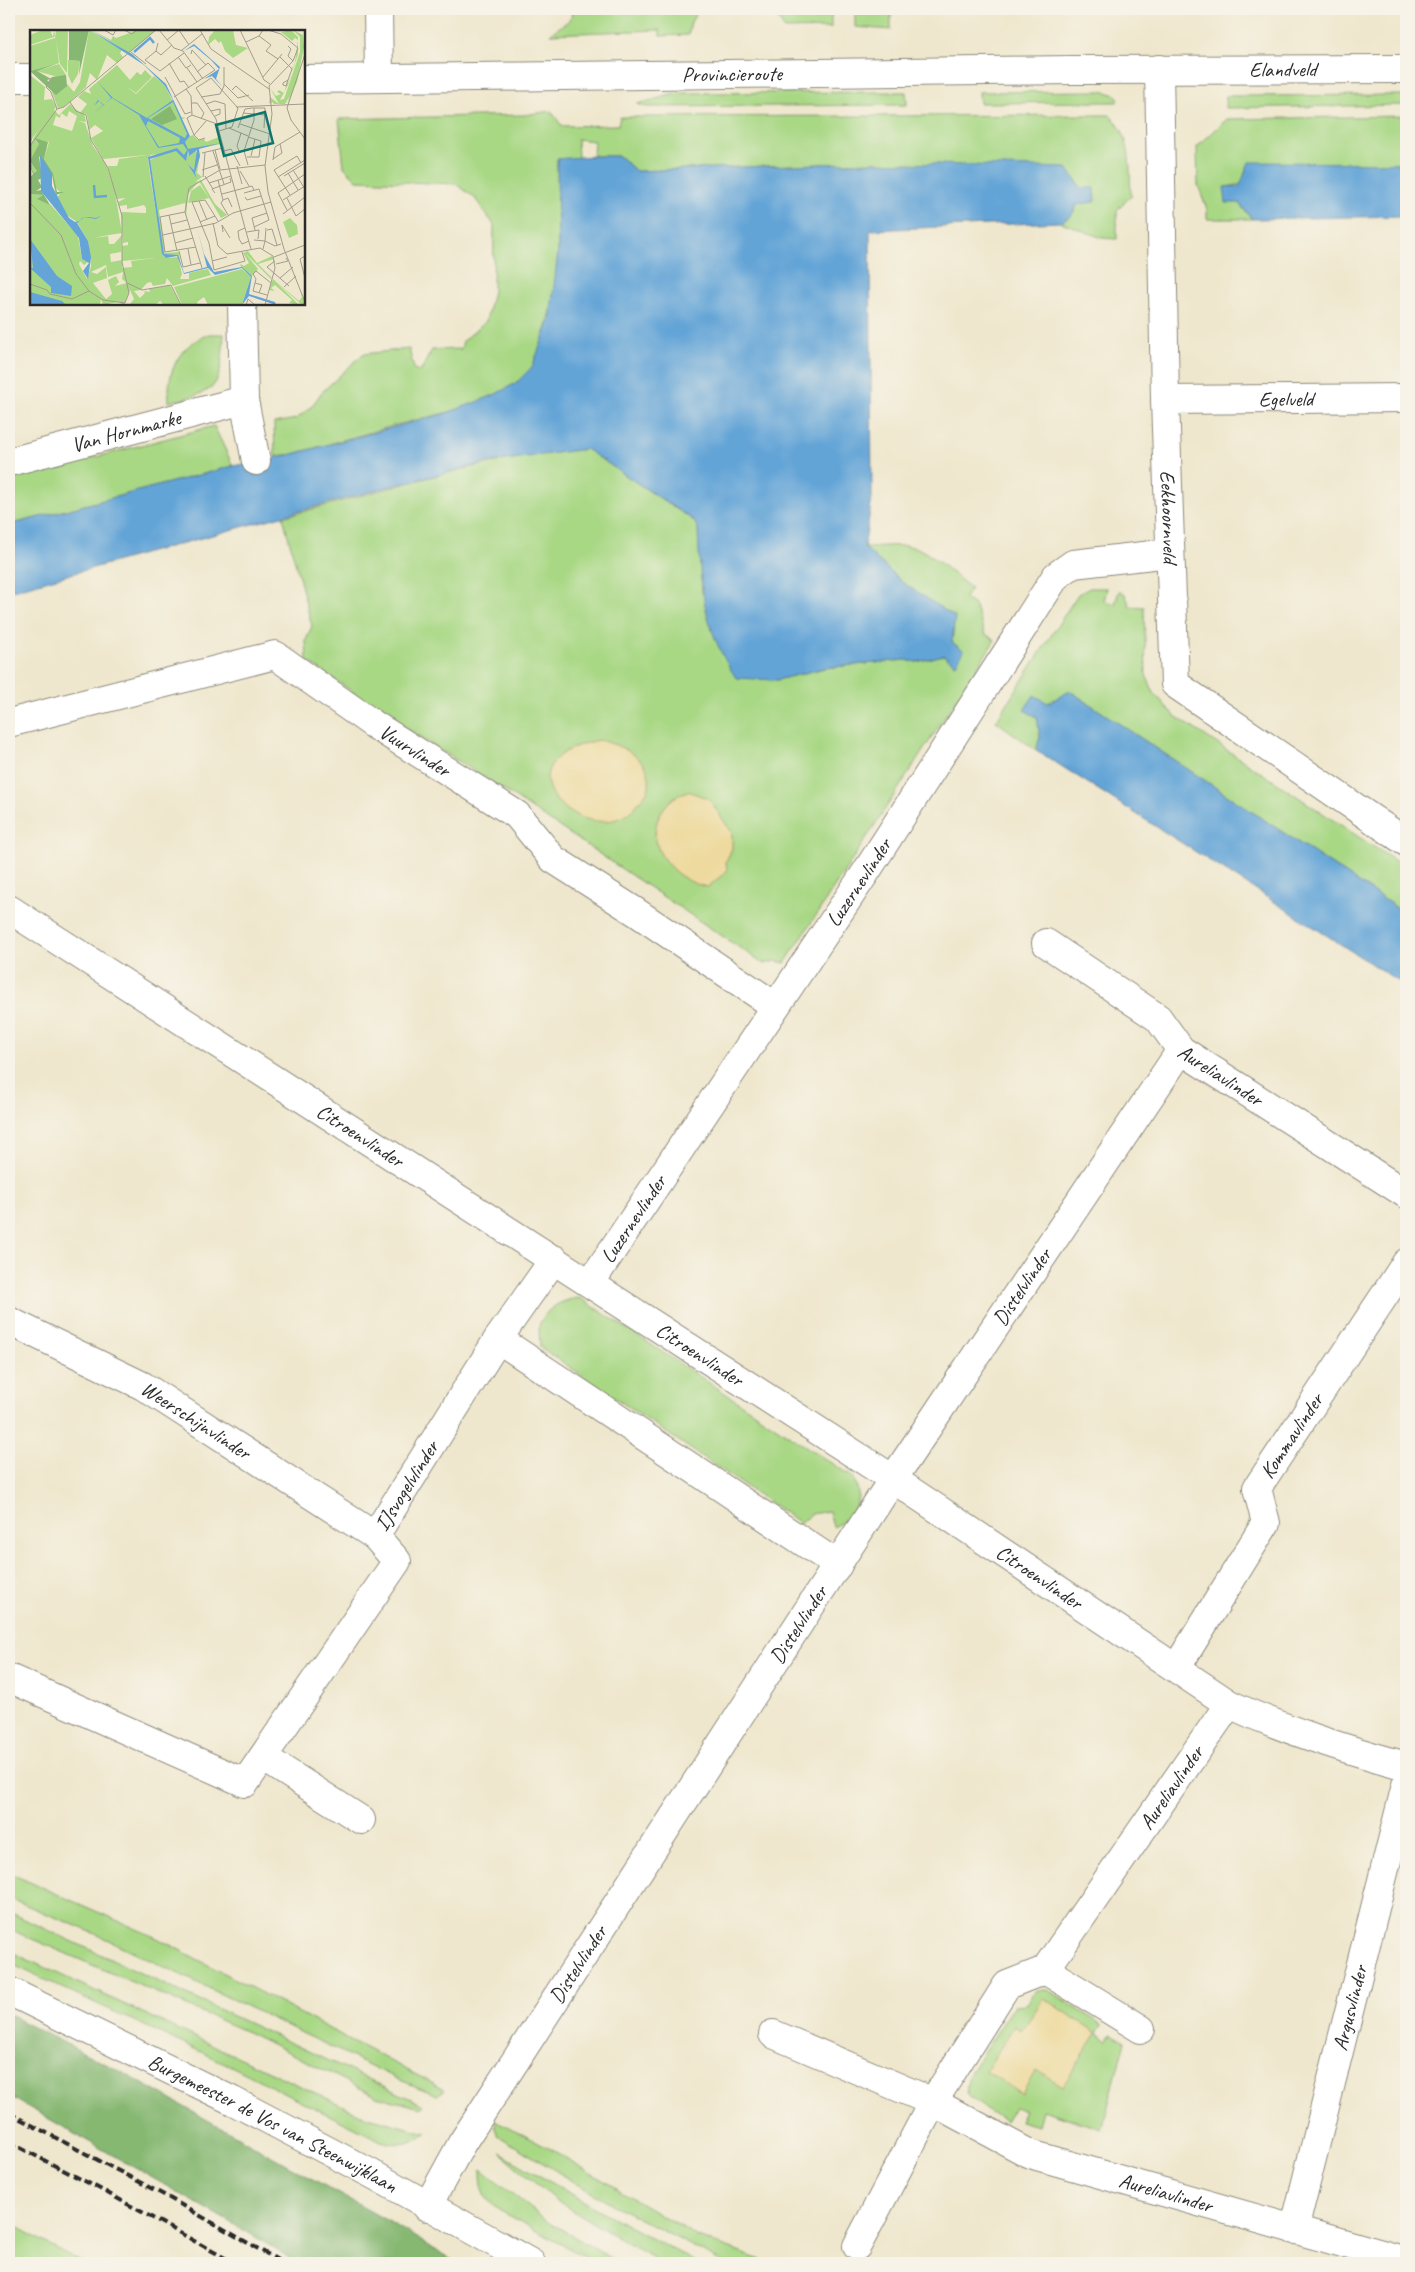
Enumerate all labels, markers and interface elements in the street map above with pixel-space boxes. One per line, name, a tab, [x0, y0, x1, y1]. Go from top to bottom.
inset map	[30, 30, 305, 305]
street label: Elandveld	[1249, 56, 1319, 82]
street label: Provincieroute	[682, 60, 784, 88]
street label: Egelveld	[1259, 386, 1317, 412]
street label: Van Hornmarke	[69, 404, 185, 458]
street label: Eekhoornveld	[1154, 470, 1184, 567]
street label: Vuurvlinder	[374, 718, 457, 783]
street label: Luzernevlinder	[820, 832, 898, 931]
street label: Aureliavlinder	[1173, 1038, 1270, 1113]
street label: Citroenvlinder	[312, 1098, 410, 1174]
street label: Luzernevlinder	[595, 1169, 673, 1268]
street label: Distelvlinder	[987, 1242, 1058, 1330]
street label: Citroenvlinder	[651, 1317, 750, 1393]
street label: Weerschijnvlinder	[136, 1375, 257, 1466]
street label: Kommavlinder	[1254, 1386, 1330, 1483]
street label: IJsvogelvlinder	[368, 1434, 445, 1536]
street label: Citroenvlinder	[991, 1539, 1089, 1616]
street label: Distelvlinder	[764, 1580, 834, 1668]
street label: Aureliavlinder	[1133, 1739, 1211, 1834]
street label: Distelvlinder	[543, 1919, 613, 2008]
street label: Argusvlinder	[1327, 1961, 1373, 2053]
street label: Burgemeester de Vos van Steenwijklaan	[144, 2048, 402, 2199]
street label: Aureliavlinder	[1116, 2167, 1218, 2219]

